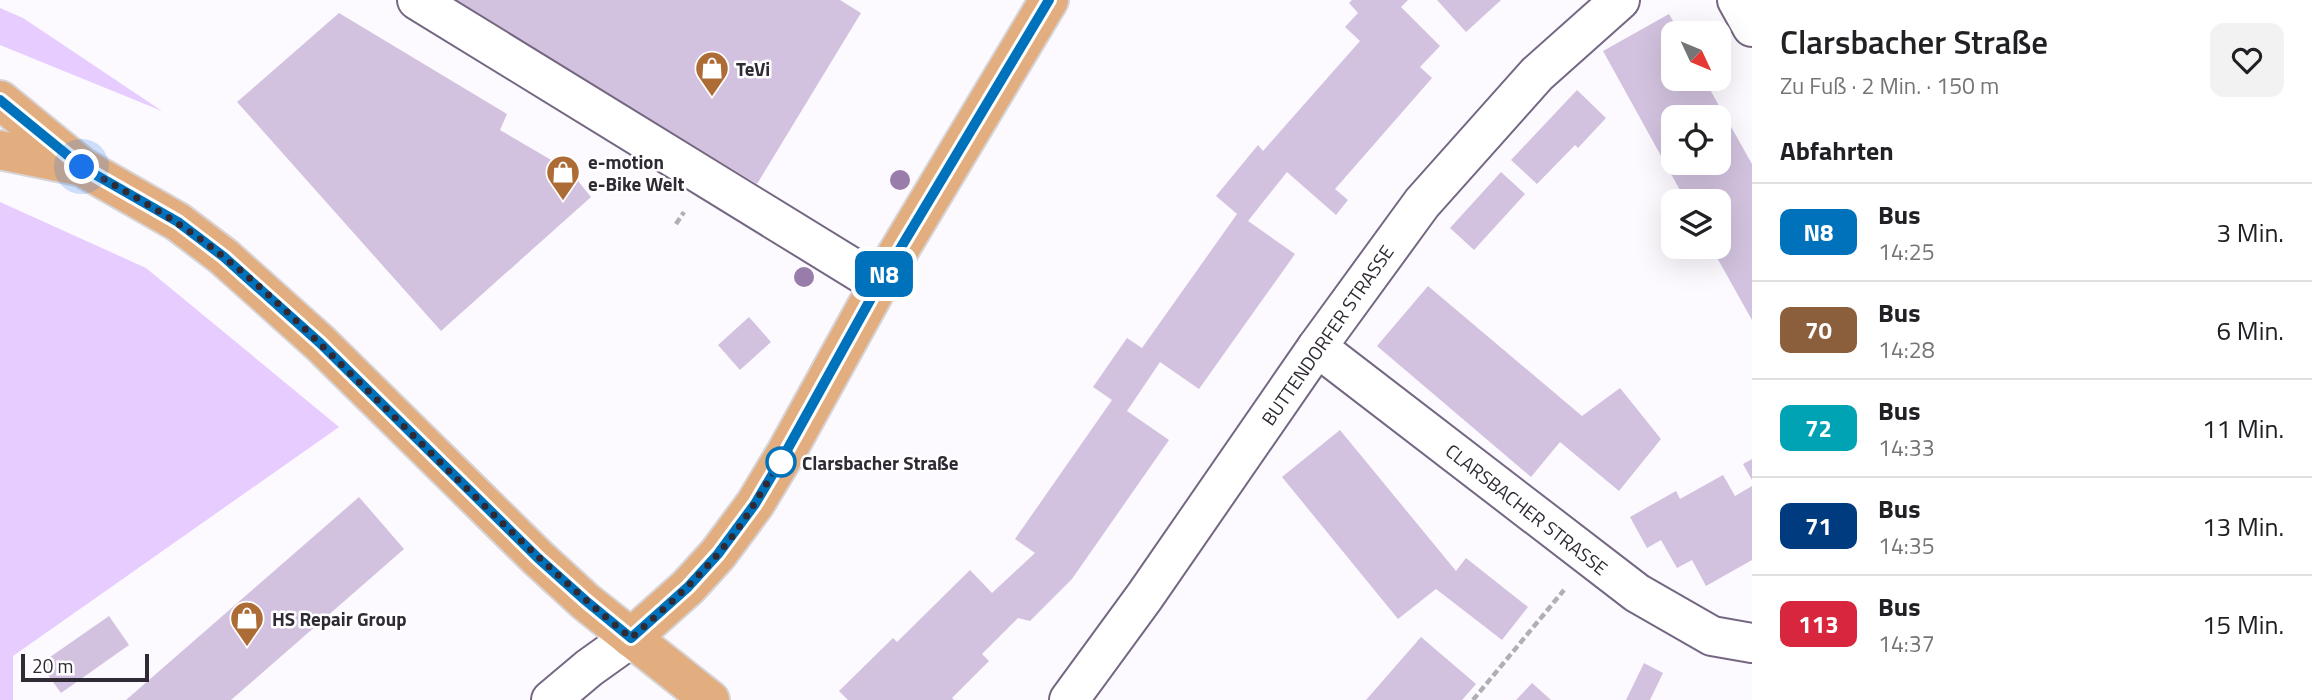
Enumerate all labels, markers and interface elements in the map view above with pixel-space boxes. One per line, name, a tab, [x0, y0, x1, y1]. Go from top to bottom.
text: Clarsbacher Straße	[1780, 17, 2048, 67]
north arrow	[1661, 21, 1731, 91]
map controls	[1661, 21, 1731, 259]
button: heart	[2210, 23, 2284, 97]
shop icon: TeVi	[693, 49, 731, 98]
place label: TeVi	[736, 54, 770, 83]
text: Zu Fuß · 2 Min. · 150 m	[1780, 68, 1999, 103]
button: locate	[1661, 105, 1731, 175]
text: Abfahrten	[1780, 131, 1894, 170]
place label: e-motion e-Bike Welt	[588, 147, 685, 198]
your location	[64, 149, 99, 184]
shop icon: e-motion e-Bike Welt	[544, 153, 582, 202]
button: layers	[1661, 189, 1731, 259]
text: Bus	[1878, 195, 1920, 234]
text: 3 Min.	[2217, 213, 2284, 252]
text: N8	[1803, 214, 1834, 250]
text: 14:25	[1878, 234, 1935, 269]
street label: BUTTENDORFER STRASSE	[1254, 239, 1400, 431]
line badge: N8	[852, 251, 916, 297]
text: N8	[869, 256, 899, 292]
text: Bus	[1878, 293, 1920, 332]
text: 6 Min.	[2217, 311, 2284, 350]
text: 70	[1805, 312, 1832, 348]
text: 14:28	[1878, 332, 1935, 367]
text: Bus	[1878, 391, 1920, 430]
text: 11 Min.	[2202, 409, 2284, 448]
text: 72	[1805, 410, 1832, 446]
text: 14:33	[1878, 430, 1935, 465]
street label: CLARSBACHER STRASSE	[1440, 436, 1614, 582]
marker: Clarsbacher Straße	[766, 447, 796, 477]
place label: Clarsbacher Straße	[802, 448, 959, 477]
text: Bus	[1878, 489, 1920, 528]
text: 13 Min.	[2202, 507, 2284, 546]
text: 71	[1805, 508, 1832, 544]
text: 14:35	[1878, 528, 1935, 563]
text: Bus	[1878, 587, 1920, 626]
shop icon: HS Repair Group	[228, 599, 266, 648]
place label: HS Repair Group	[272, 604, 407, 633]
text: 15 Min.	[2202, 605, 2284, 644]
text: 113	[1798, 606, 1839, 642]
text: 14:37	[1878, 626, 1935, 661]
scale bar	[21, 651, 149, 683]
text: 20 m	[32, 651, 73, 680]

